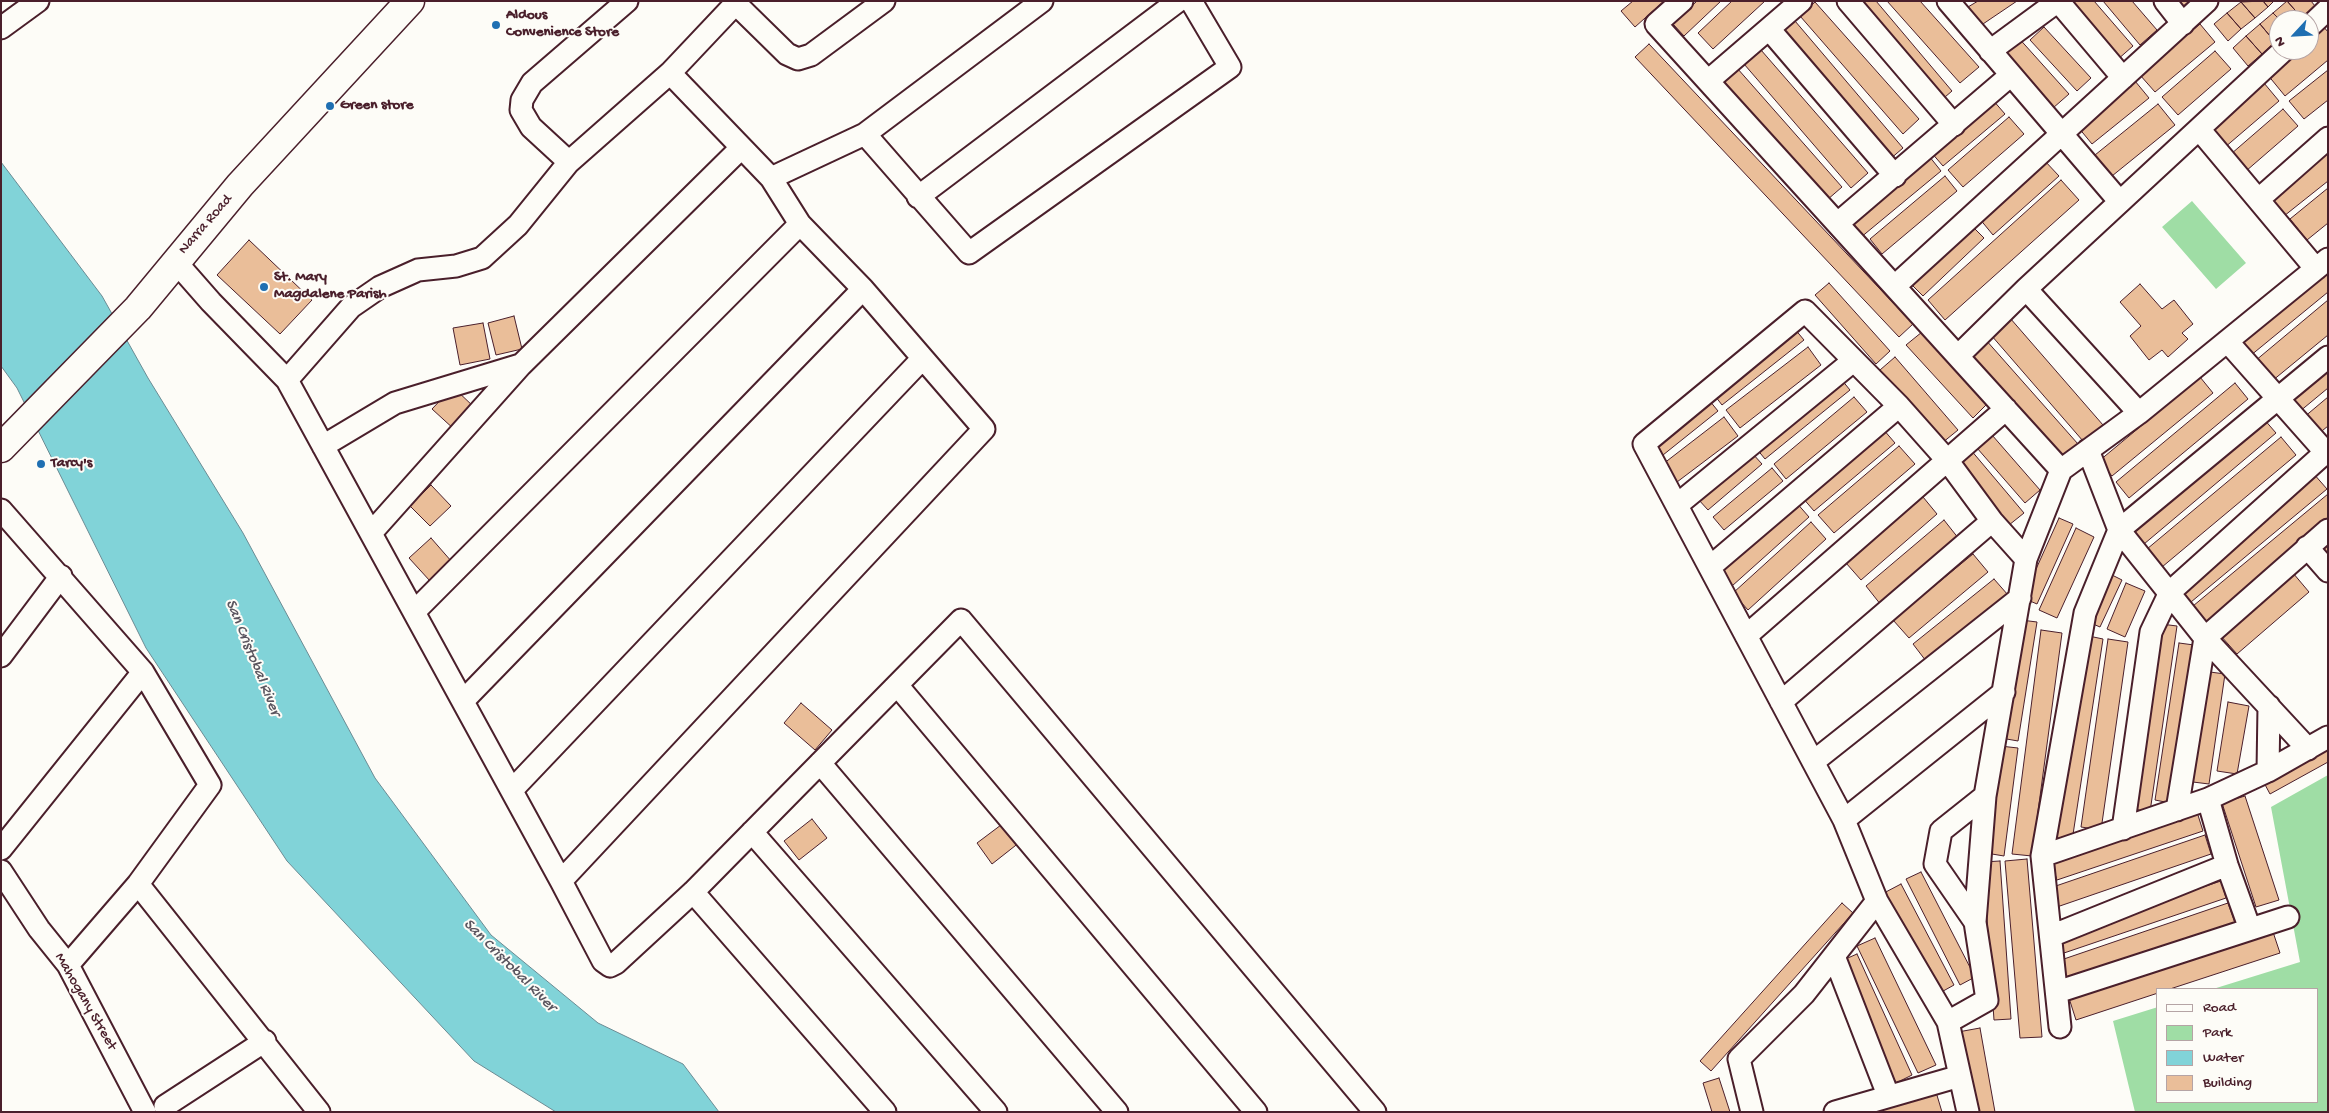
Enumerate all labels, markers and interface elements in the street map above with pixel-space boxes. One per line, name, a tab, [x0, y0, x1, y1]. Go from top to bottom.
place label: Aldous Convenience Store	[506, 7, 619, 42]
north arrow	[2269, 10, 2319, 60]
marker: Aldous Convenience Store	[490, 19, 502, 31]
text: N	[2271, 33, 2290, 49]
place label: Green store	[340, 97, 413, 115]
marker: Green store	[324, 100, 336, 112]
street label: Narra Road	[175, 191, 237, 259]
place label: St. Mary Magdalene Parish	[274, 269, 387, 304]
marker: St. Mary Magdalene Parish	[258, 281, 270, 293]
place label: Tarcy's	[51, 455, 92, 473]
marker: Tarcy's	[35, 458, 47, 470]
water label: San Cristobal River	[220, 597, 284, 719]
water label: San Cristobal River	[458, 915, 560, 1017]
street label: Mahogany Street	[50, 950, 120, 1054]
legend	[2156, 988, 2319, 1103]
text: Road	[2203, 999, 2236, 1017]
text: Park	[2203, 1024, 2232, 1042]
text: Water	[2203, 1049, 2243, 1067]
text: Building	[2203, 1074, 2252, 1092]

